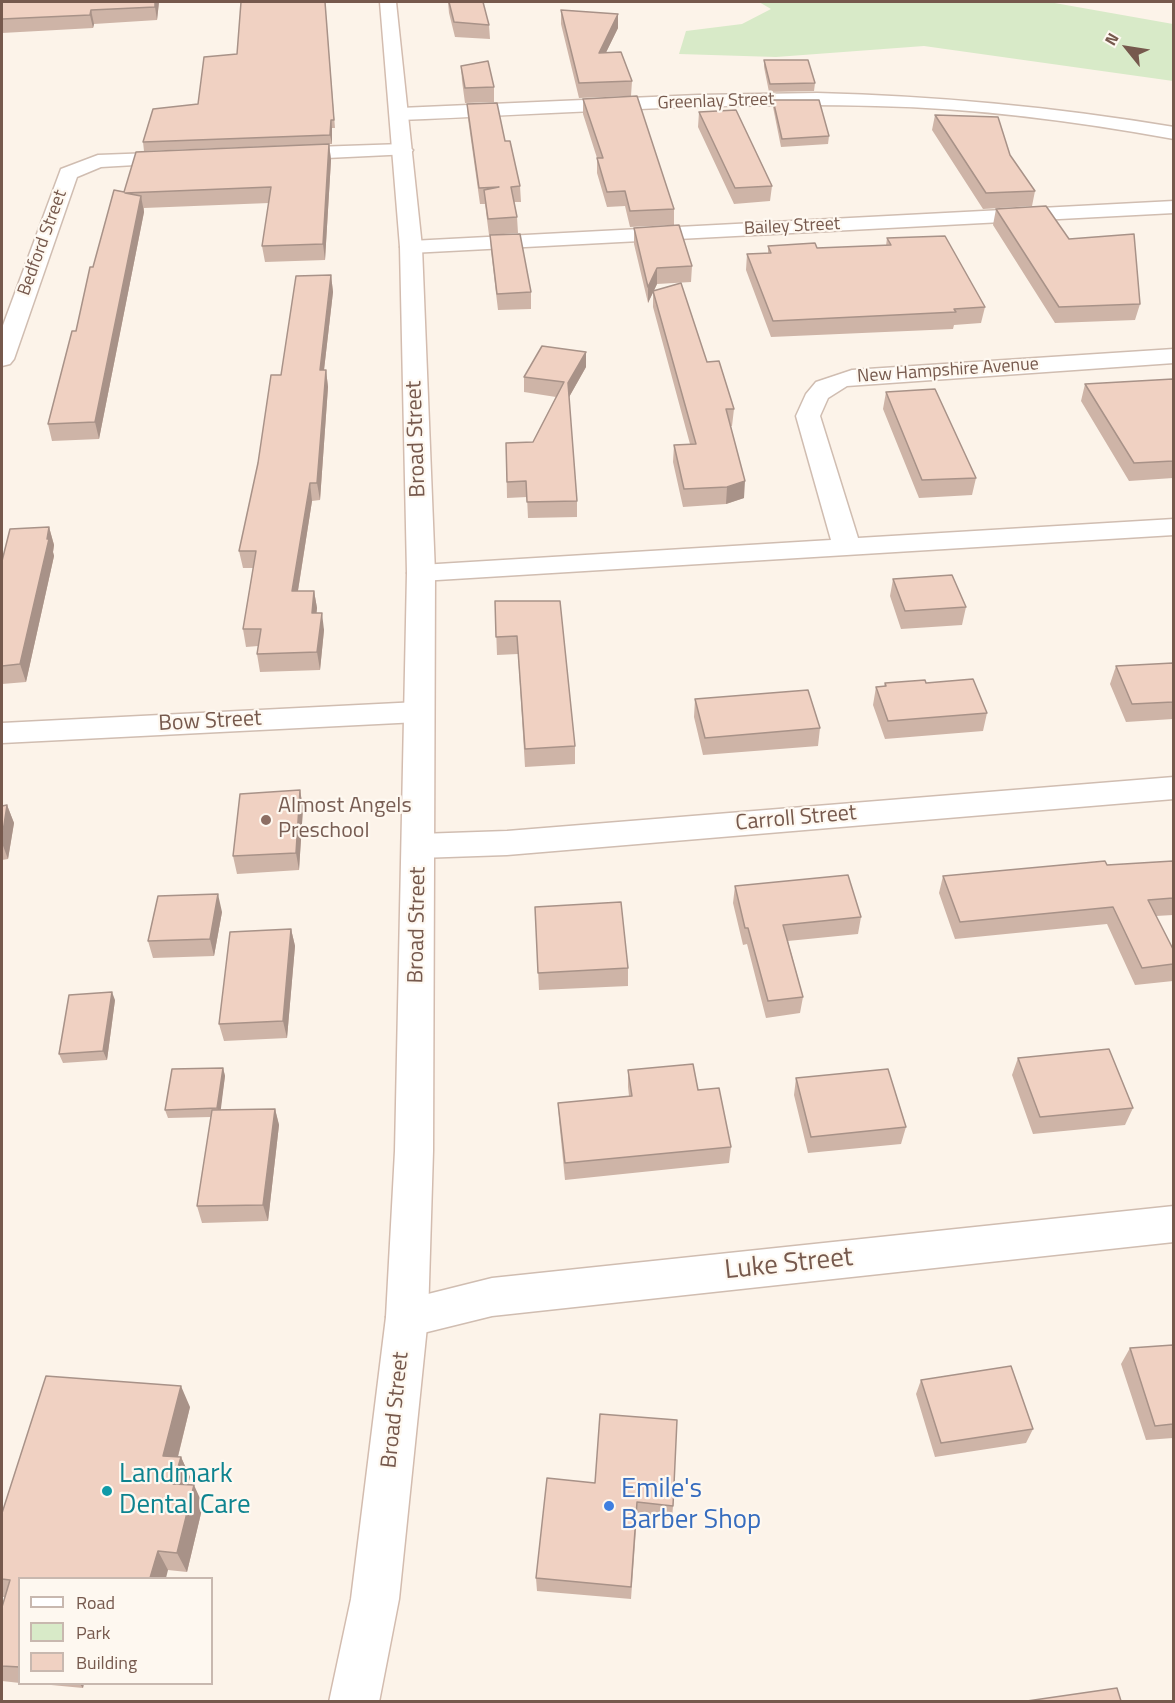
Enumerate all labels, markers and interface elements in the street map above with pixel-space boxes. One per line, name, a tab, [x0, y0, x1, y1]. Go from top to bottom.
north arrow	[1097, 18, 1157, 78]
text: N	[1098, 28, 1125, 50]
street label: Greenlay Street	[657, 89, 775, 115]
street label: Bedford Street	[14, 187, 72, 299]
street label: Bailey Street	[743, 214, 841, 240]
street label: New Hampshire Avenue	[857, 354, 1039, 388]
street label: Broad Street	[402, 380, 432, 498]
street label: Bow Street	[158, 706, 262, 738]
place label: Almost Angels Preschool	[278, 794, 412, 846]
street label: Carroll Street	[734, 801, 858, 837]
marker: Almost Angels Preschool	[259, 813, 273, 827]
street label: Broad Street	[404, 866, 432, 984]
street label: Luke Street	[723, 1242, 855, 1288]
street label: Broad Street	[377, 1351, 415, 1469]
place label: Landmark Dental Care	[119, 1459, 251, 1522]
place label: Emile's Barber Shop	[621, 1474, 761, 1537]
marker: Landmark Dental Care	[100, 1484, 114, 1498]
marker: Emile's Barber Shop	[602, 1499, 616, 1513]
legend	[18, 1577, 213, 1685]
text: Road	[76, 1589, 115, 1616]
text: Park	[76, 1619, 110, 1646]
text: Building	[76, 1649, 137, 1676]

